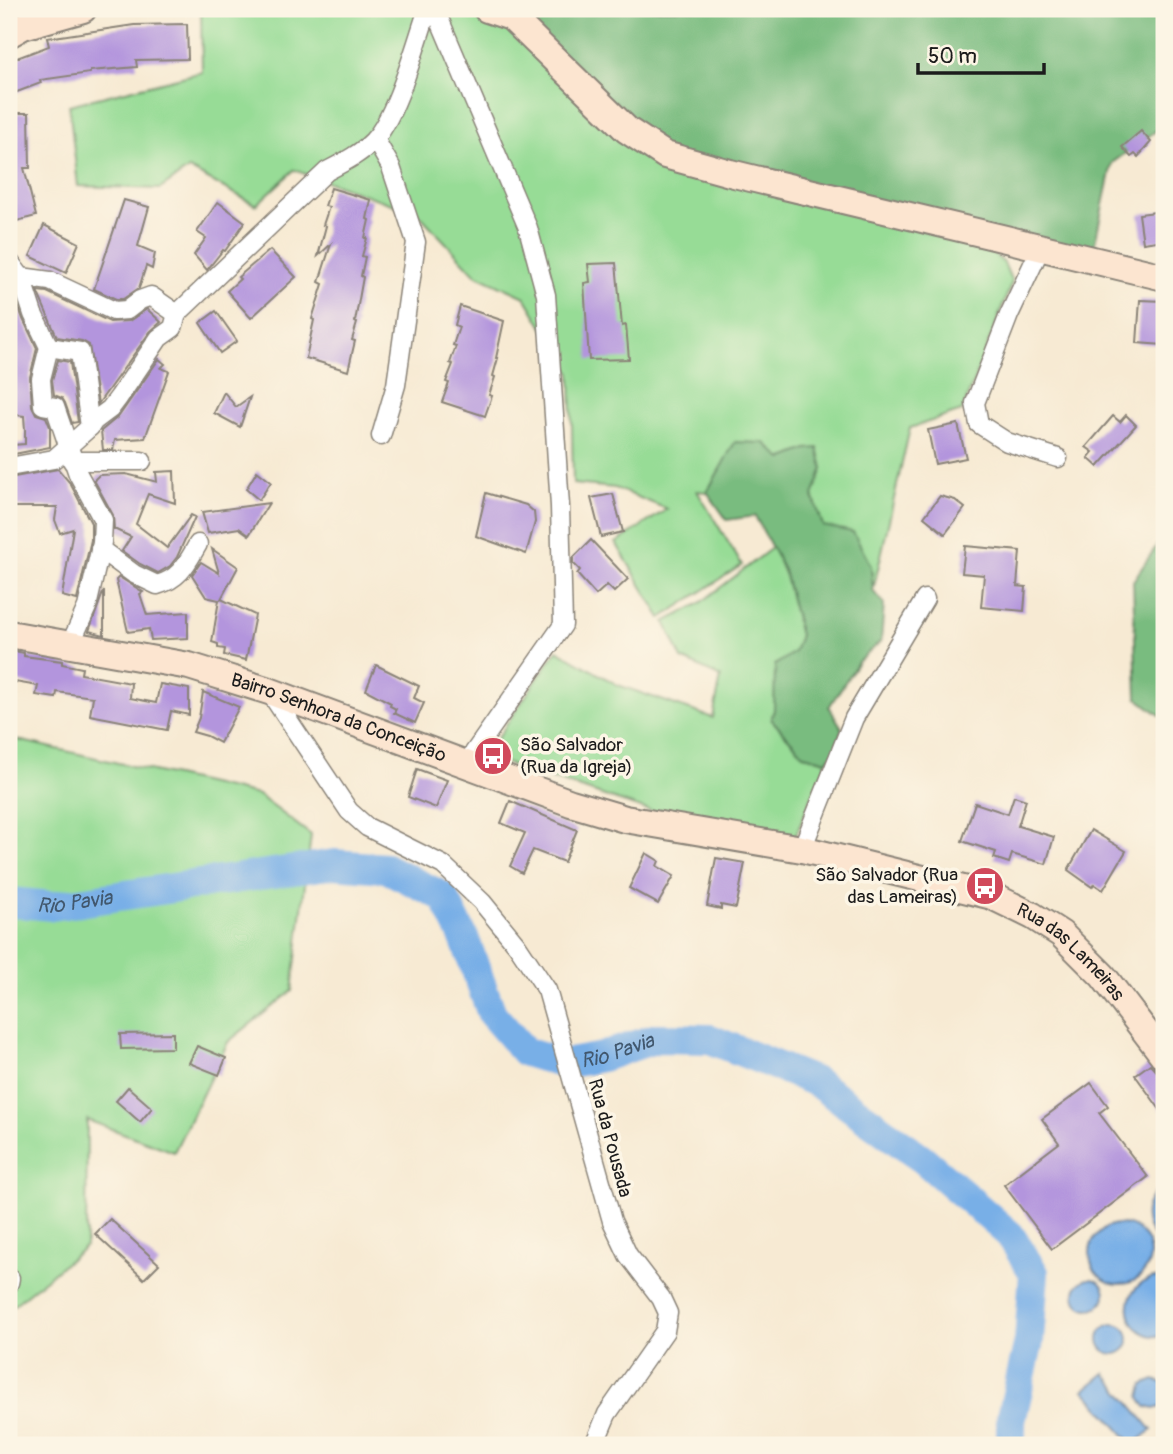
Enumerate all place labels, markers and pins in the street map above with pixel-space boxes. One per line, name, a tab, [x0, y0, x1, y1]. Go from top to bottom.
place label: São Salvador (Rua da Igreja)	[520, 733, 632, 779]
bus stop icon: São Salvador (Rua da Igreja)	[472, 735, 514, 777]
place label: São Salvador (Rua das Lameiras)	[815, 863, 958, 909]
bus stop icon: São Salvador (Rua das Lameiras)	[964, 865, 1006, 907]

